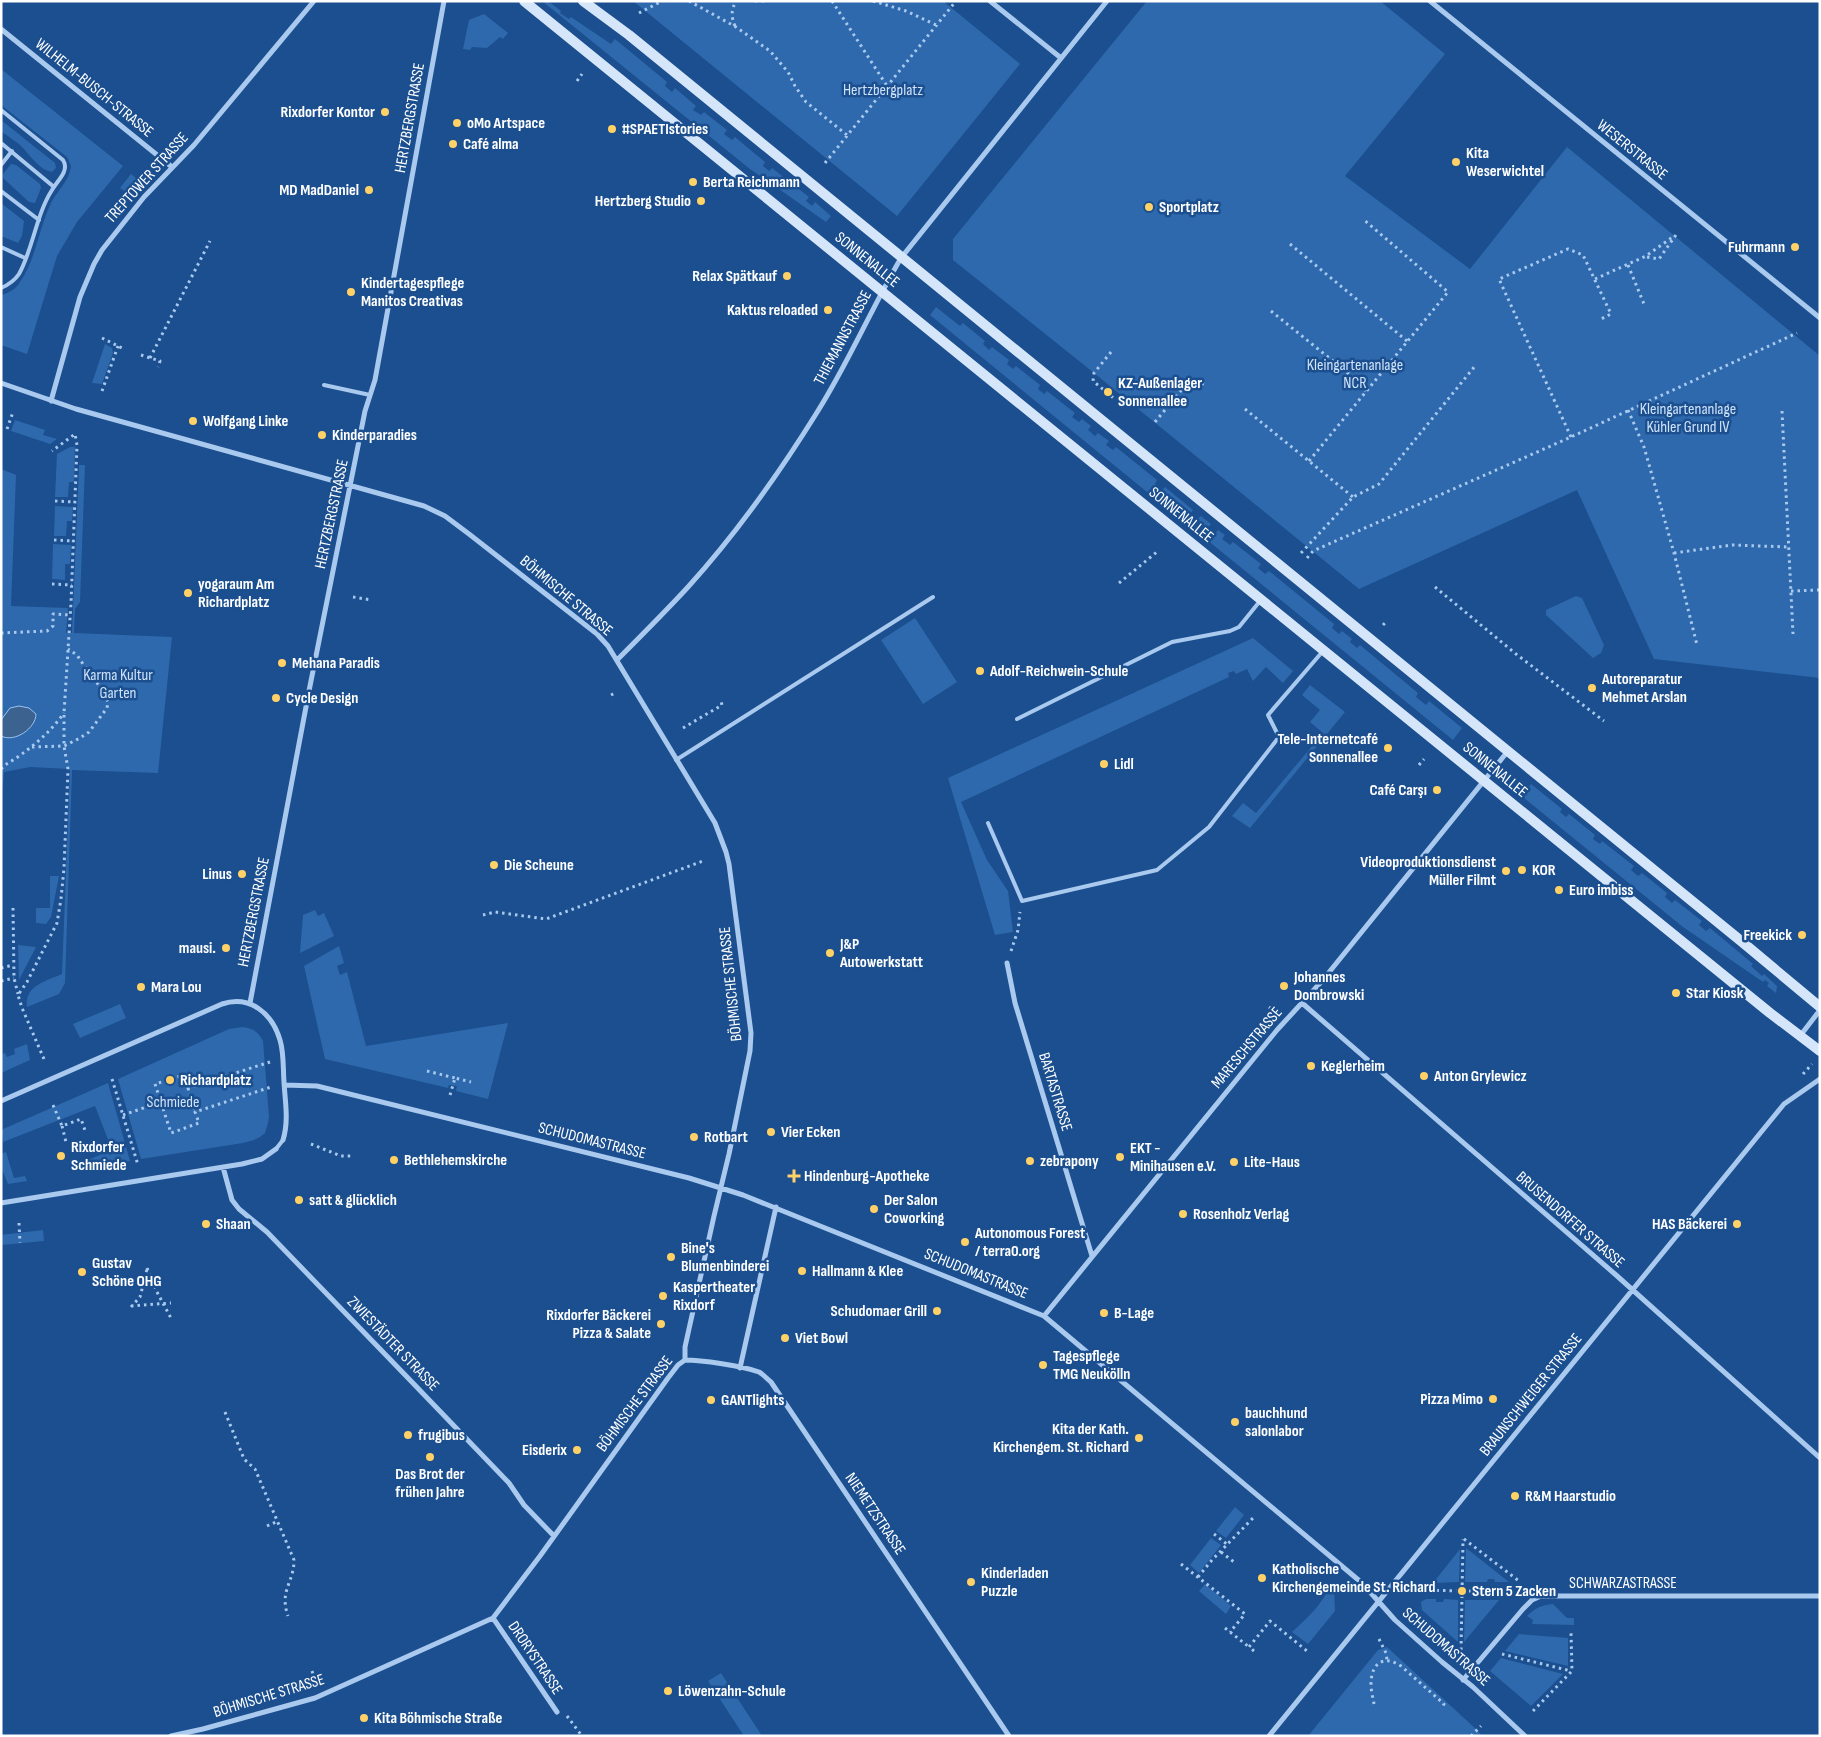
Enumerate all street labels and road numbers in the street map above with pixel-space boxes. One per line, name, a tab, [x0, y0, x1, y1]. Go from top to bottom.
street label: WILHELM-BUSCH-STRASSE	[31, 35, 157, 141]
street label: HERTZBERGSTRASSE	[391, 62, 429, 174]
street label: WESERSTRASSE	[1593, 116, 1671, 184]
street label: TREPTOWER STRASSE	[101, 129, 193, 227]
street label: SONNENALLEE	[831, 228, 903, 292]
street label: THIEMANNSTRASSE	[810, 287, 876, 389]
street label: HERTZBERGSTRASSE	[311, 458, 353, 570]
street label: SONNENALLEE	[1145, 483, 1217, 547]
street label: BÖHMISCHE STRASSE	[516, 552, 616, 640]
street label: SONNENALLEE	[1459, 738, 1531, 802]
street label: HERTZBERGSTRASSE	[234, 856, 274, 968]
street label: BÖHMISCHE STRASSE	[716, 926, 746, 1042]
street label: MARESCHSTRASSE	[1207, 1003, 1287, 1093]
street label: BARTASTRASSE	[1034, 1050, 1076, 1134]
street label: SCHUDOMASTRASSE	[536, 1118, 648, 1164]
street label: BRUSENDORFER STRASSE	[1512, 1168, 1628, 1272]
street label: SCHUDOMASTRASSE	[921, 1245, 1031, 1303]
street label: ZWIESTÄDTER STRASSE	[343, 1293, 443, 1395]
street label: BRAUNSCHWEIGER STRASSE	[1476, 1330, 1586, 1460]
street label: BÖHMISCHE STRASSE	[593, 1352, 677, 1456]
street label: NIEMETZSTRASSE	[841, 1469, 909, 1559]
street label: SCHWARZASTRASSE	[1569, 1574, 1677, 1593]
street label: SCHUDOMASTRASSE	[1398, 1604, 1494, 1690]
street label: DRORYSTRASSE	[504, 1618, 566, 1698]
street label: BÖHMISCHE STRASSE	[211, 1670, 327, 1722]

